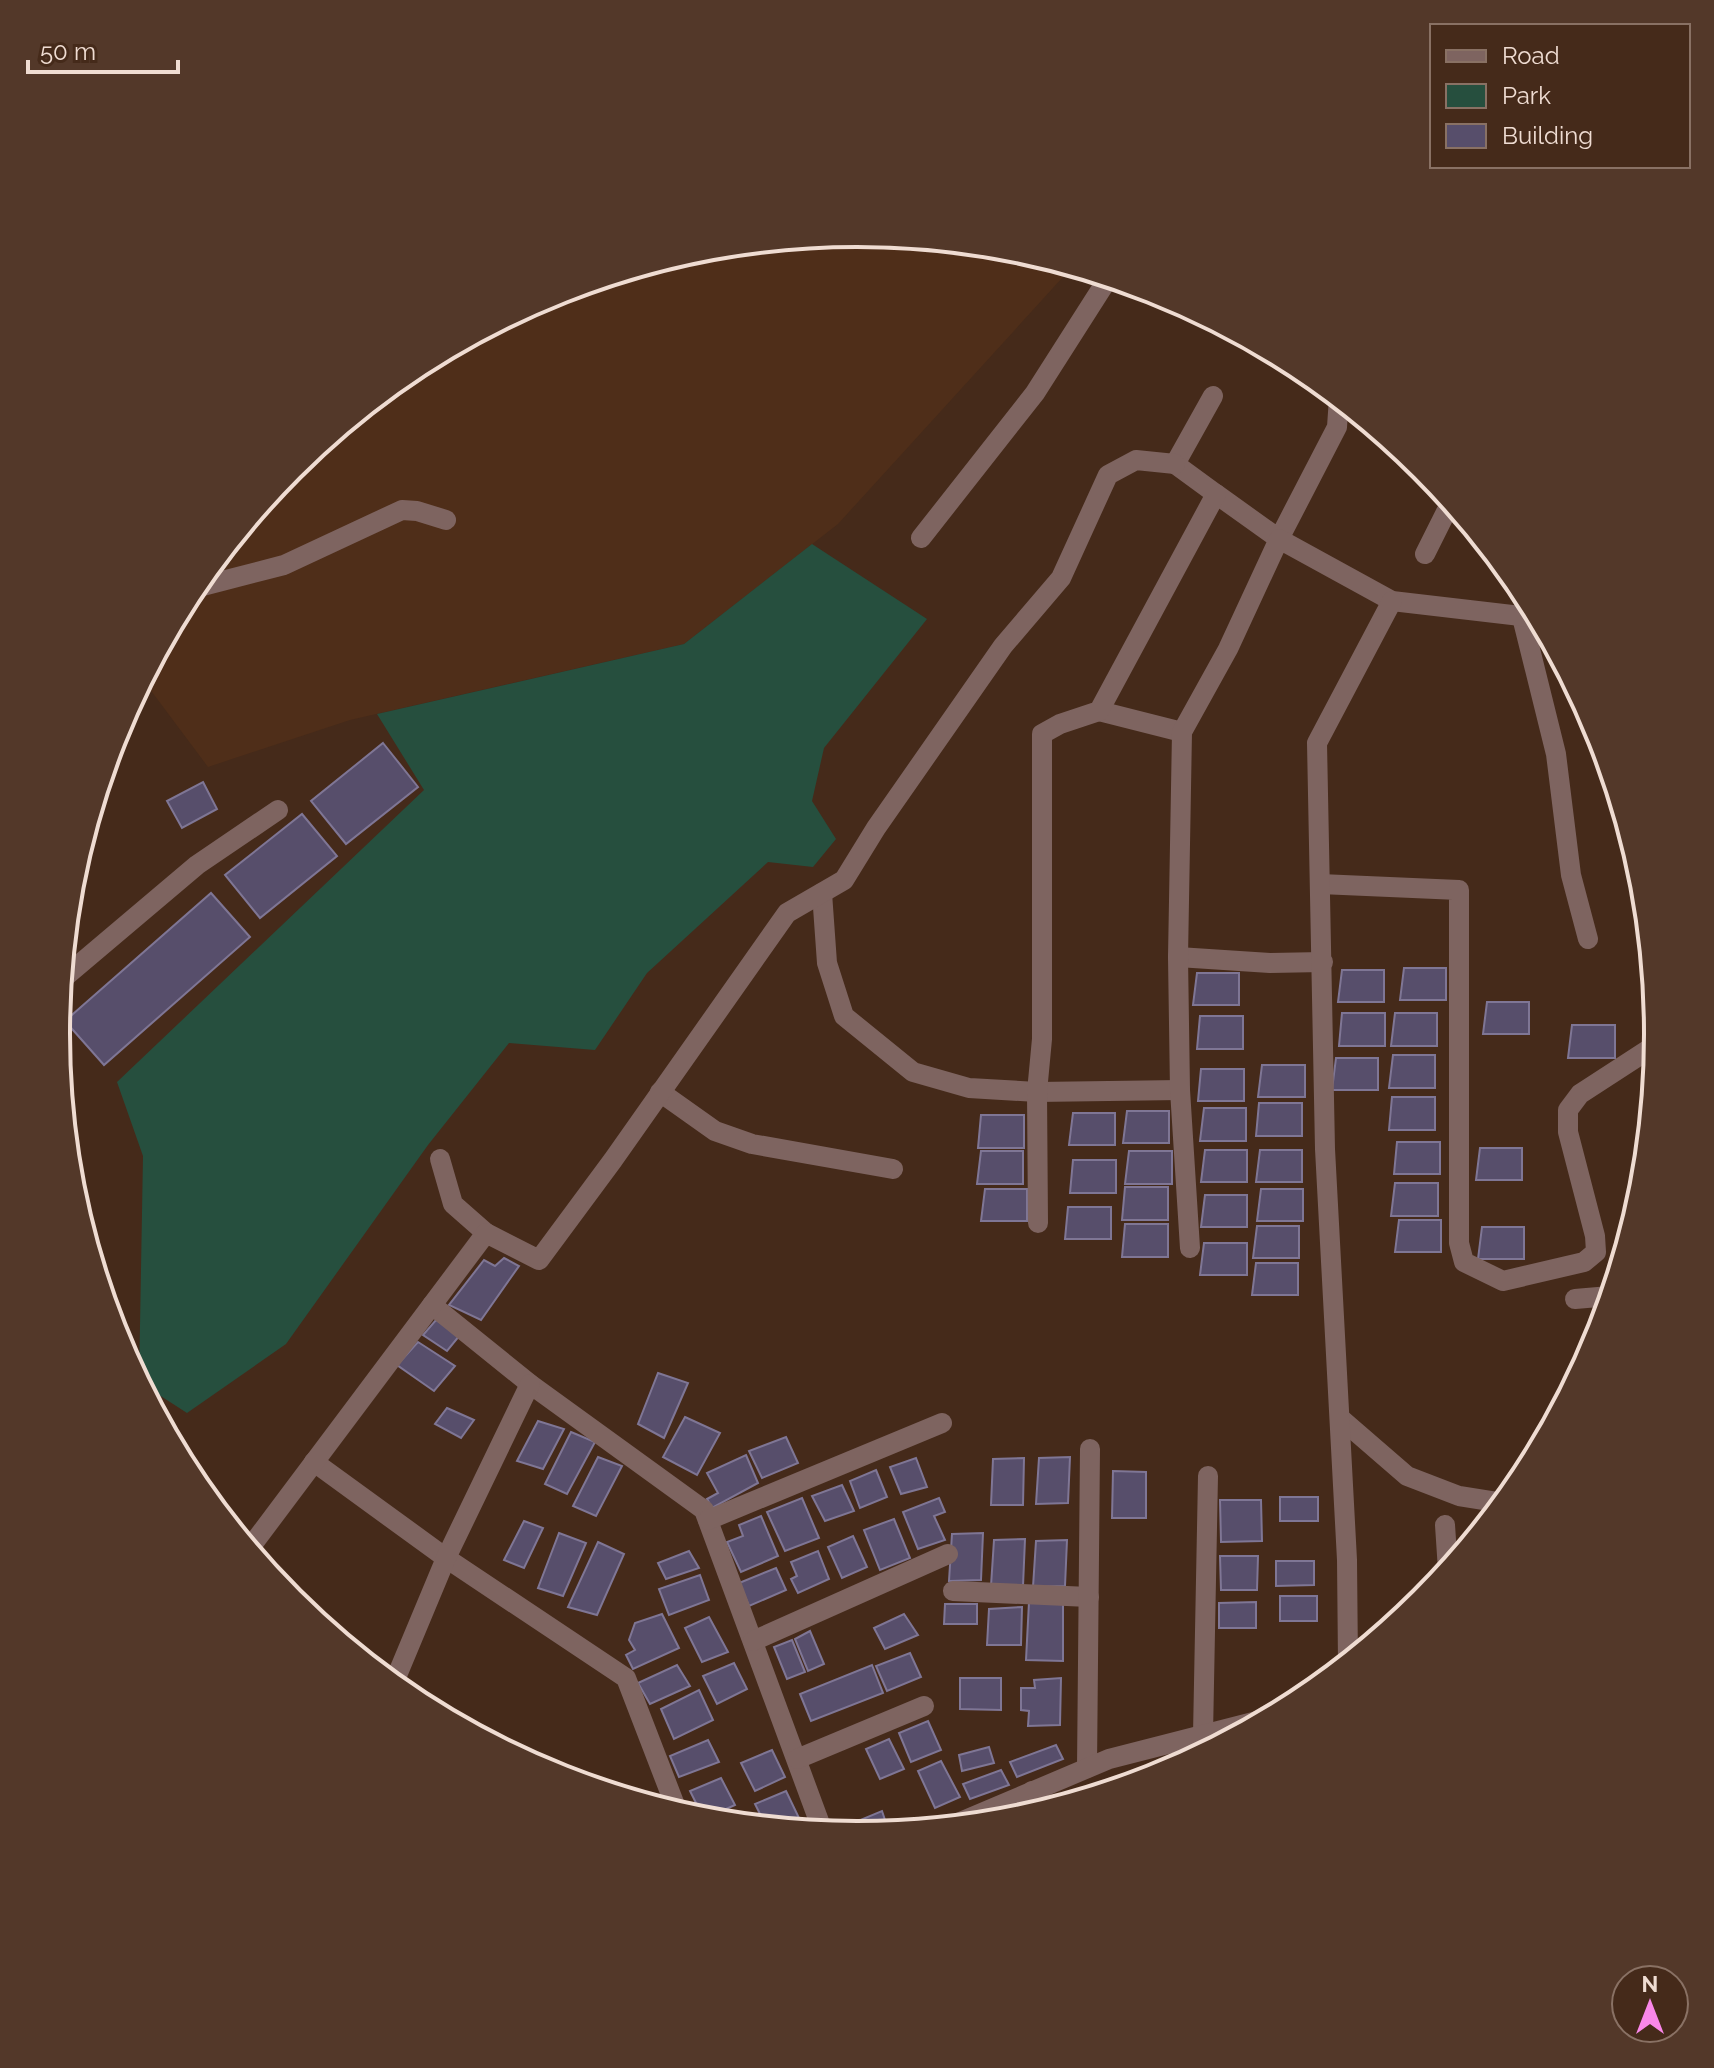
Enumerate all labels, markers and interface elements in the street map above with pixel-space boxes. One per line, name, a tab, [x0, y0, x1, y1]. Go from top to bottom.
scale bar	[28, 24, 178, 74]
legend	[1430, 24, 1690, 168]
text: 50 m	[40, 37, 96, 66]
text: Road	[1502, 41, 1560, 70]
text: Park	[1502, 81, 1551, 110]
text: Building	[1502, 121, 1593, 150]
north arrow	[1610, 1964, 1690, 2044]
text: N	[1642, 1971, 1658, 1997]

